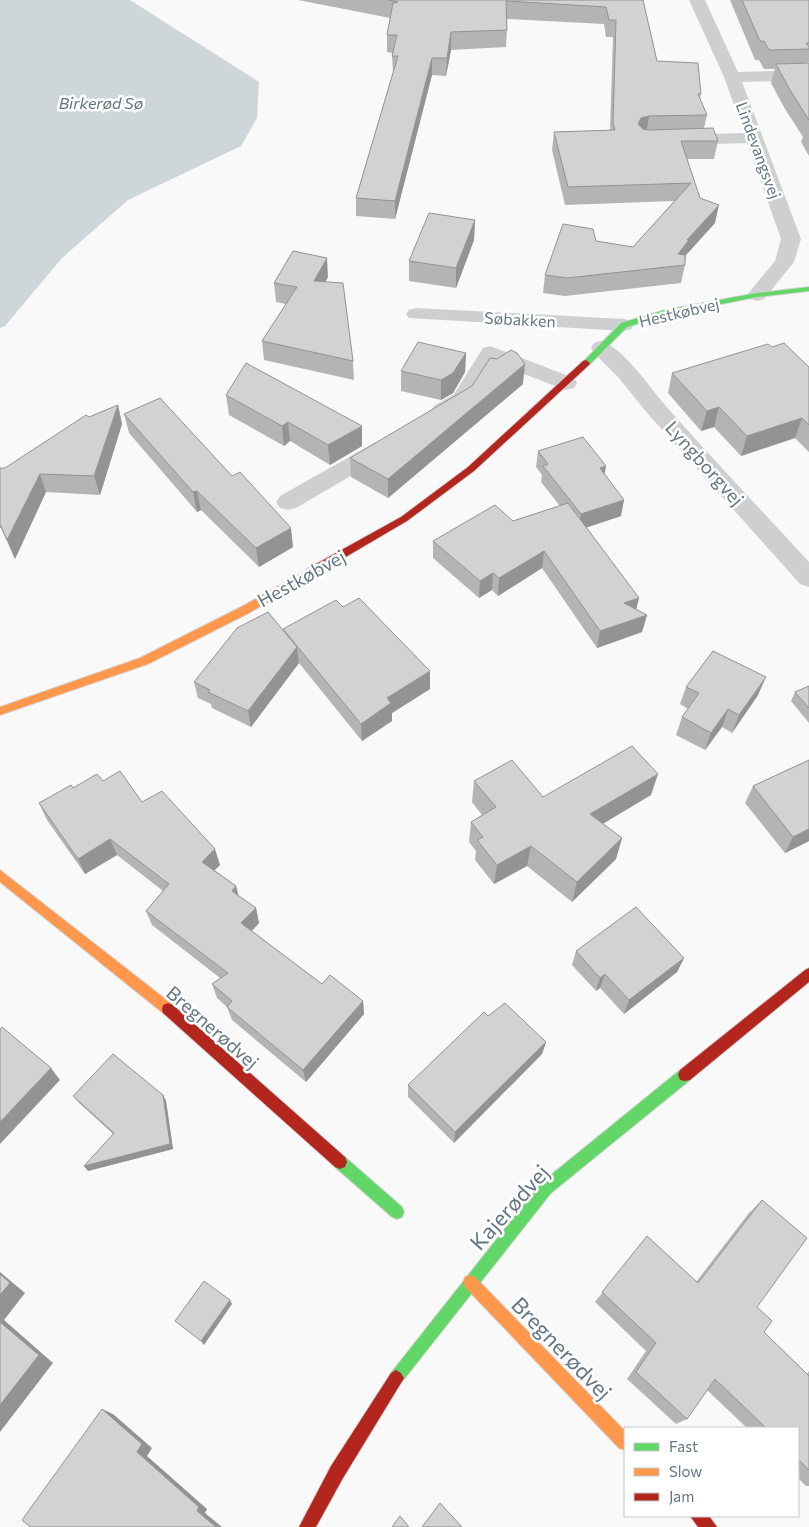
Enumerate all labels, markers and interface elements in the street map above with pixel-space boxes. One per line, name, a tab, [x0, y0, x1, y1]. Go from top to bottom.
water label: Birkerød Sø	[59, 93, 144, 112]
street label: Lindevangsvej	[733, 99, 785, 201]
street label: Hestkøbvej	[637, 294, 721, 330]
street label: Søbakken	[484, 308, 556, 330]
street label: Lyngborgvej	[661, 416, 749, 510]
street label: Hestkøbvej	[253, 544, 349, 612]
street label: Bregnerødvej	[162, 981, 264, 1073]
street label: Kajerødvej	[464, 1159, 554, 1255]
street label: Bregnerødvej	[506, 1291, 618, 1405]
legend	[624, 1427, 799, 1517]
text: Fast	[669, 1437, 698, 1455]
text: Slow	[669, 1462, 702, 1480]
text: Jam	[669, 1487, 694, 1505]

